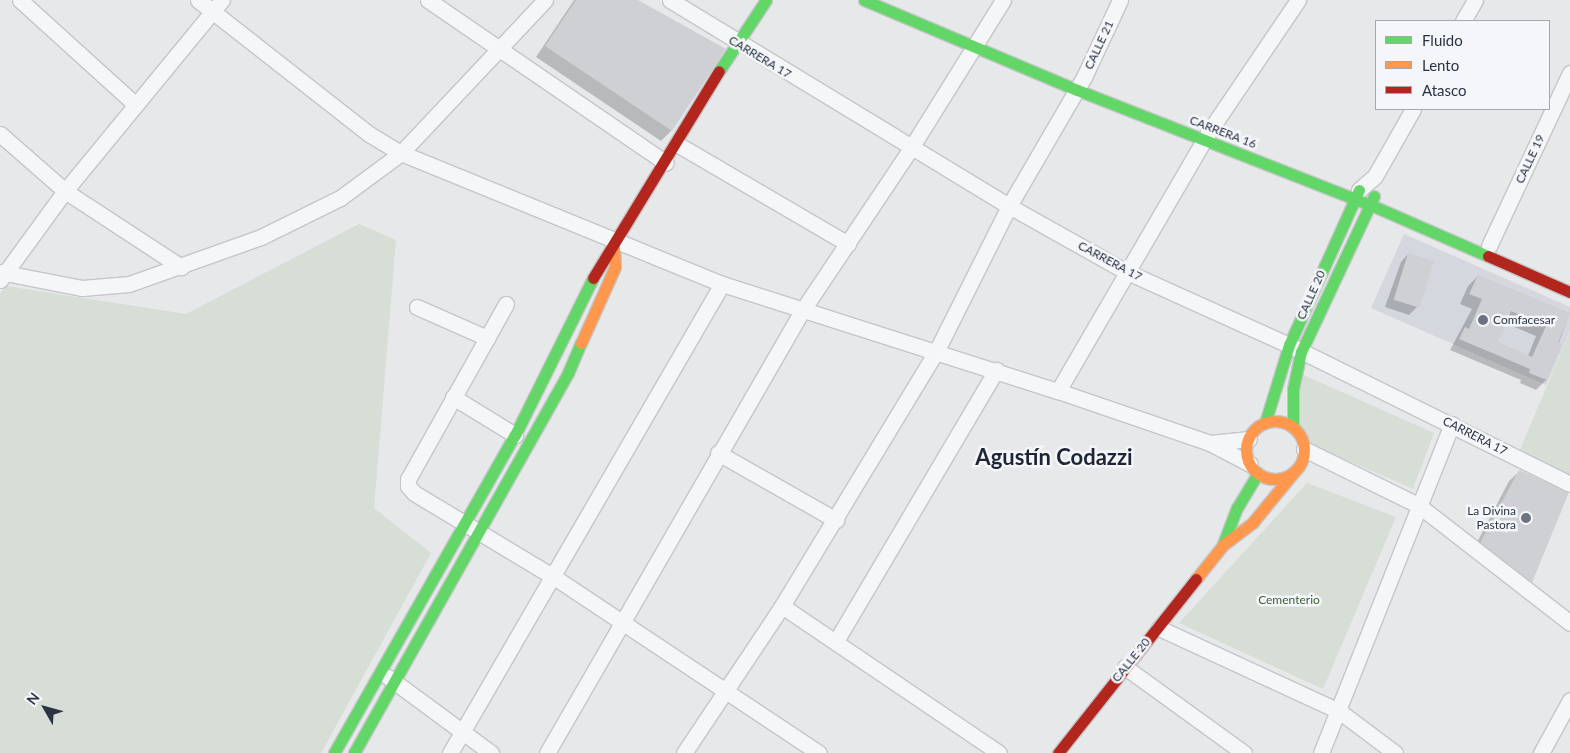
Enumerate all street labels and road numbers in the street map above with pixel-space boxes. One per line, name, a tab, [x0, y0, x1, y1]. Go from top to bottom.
street label: CALLE 21	[1081, 18, 1117, 72]
street label: CARRERA 17	[726, 33, 794, 81]
street label: CARRERA 16	[1187, 113, 1259, 151]
street label: CALLE 19	[1512, 132, 1548, 186]
street label: CARRERA 17	[1075, 238, 1145, 284]
street label: CALLE 20	[1294, 268, 1328, 322]
street label: CARRERA 17	[1440, 414, 1510, 458]
street label: CALLE 20	[1109, 635, 1153, 685]

